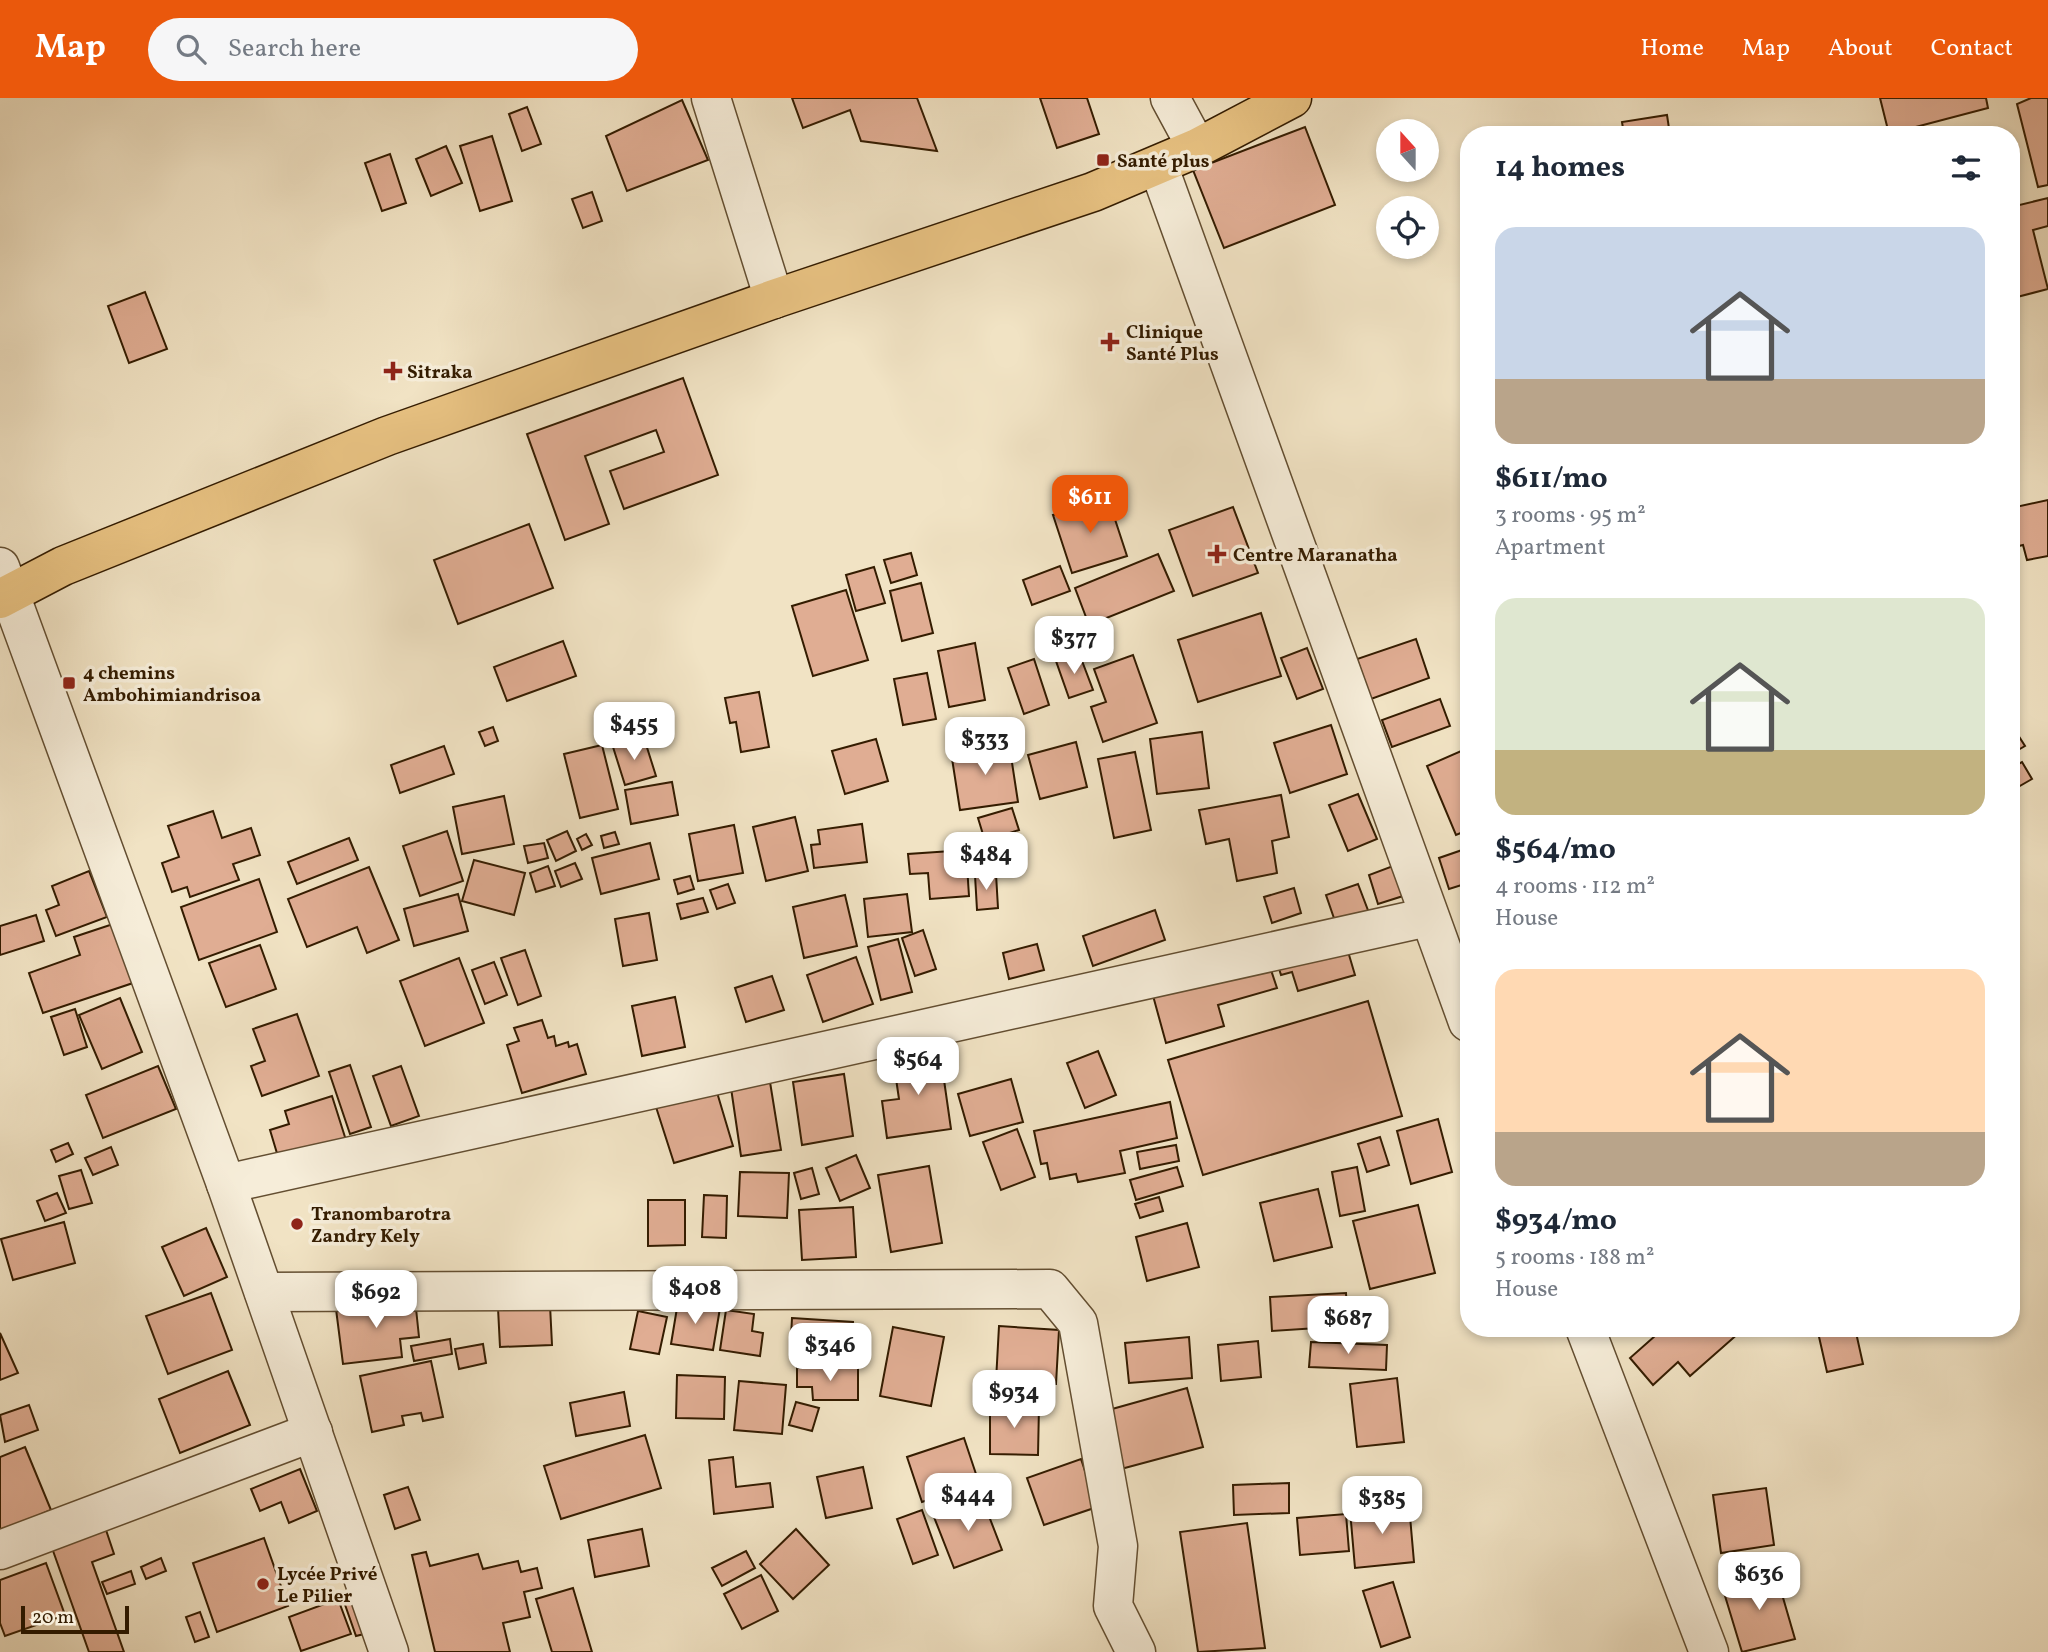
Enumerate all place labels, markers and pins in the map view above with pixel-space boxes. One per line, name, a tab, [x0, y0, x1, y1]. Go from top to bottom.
place label: Santé plus	[1117, 149, 1210, 175]
marker: Santé plus	[1095, 152, 1111, 168]
place label: Clinique Santé Plus	[1126, 320, 1219, 368]
marker: Clinique Santé Plus	[1100, 332, 1120, 352]
place label: Sitraka	[407, 360, 473, 386]
marker: Sitraka	[385, 363, 401, 379]
pin: $611	[1049, 476, 1131, 535]
place label: Centre Maranatha	[1233, 543, 1398, 569]
marker: Centre Maranatha	[1207, 544, 1227, 564]
pin: $377	[1033, 616, 1115, 676]
place label: 4 chemins Ambohimiandrisoa	[83, 661, 261, 709]
marker: 4 chemins Ambohimiandrisoa	[61, 675, 77, 691]
pin: $455	[593, 702, 675, 762]
pin: $333	[944, 718, 1026, 777]
pin: $484	[945, 832, 1027, 892]
pin: $564	[877, 1038, 959, 1097]
place label: Tranombarotra Zandry Kely	[311, 1202, 451, 1250]
marker: Tranombarotra Zandry Kely	[289, 1216, 305, 1232]
pin: $408	[654, 1266, 736, 1326]
pin: $692	[335, 1270, 417, 1330]
pin: $687	[1307, 1296, 1389, 1356]
pin: $346	[789, 1324, 871, 1383]
pin: $934	[973, 1370, 1055, 1430]
pin: $444	[927, 1474, 1009, 1533]
pin: $385	[1341, 1476, 1423, 1536]
pin: $636	[1718, 1552, 1800, 1612]
place label: Lycée Privé Le Pilier	[277, 1562, 378, 1610]
marker: Lycée Privé Le Pilier	[255, 1576, 271, 1592]

